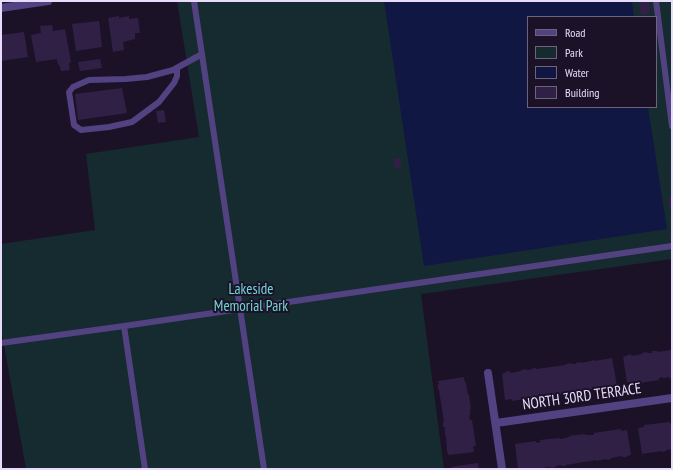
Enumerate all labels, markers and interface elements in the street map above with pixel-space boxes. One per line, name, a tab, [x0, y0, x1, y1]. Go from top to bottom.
legend	[527, 16, 657, 108]
text: Road	[565, 25, 585, 40]
text: Park	[565, 45, 583, 60]
text: Water	[565, 65, 589, 80]
text: Building	[565, 85, 600, 100]
park label: Lakeside Memorial Park	[214, 281, 288, 316]
street label: NORTH 30RD TERRACE	[521, 380, 643, 414]

